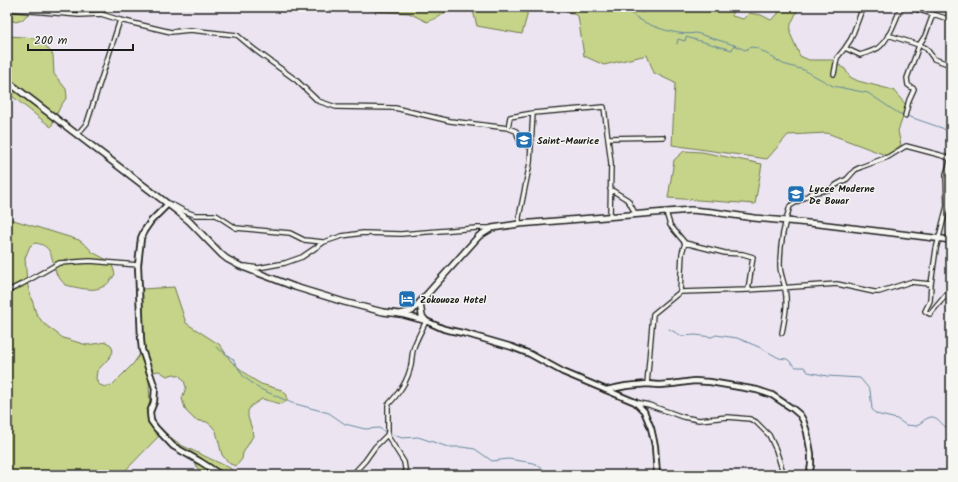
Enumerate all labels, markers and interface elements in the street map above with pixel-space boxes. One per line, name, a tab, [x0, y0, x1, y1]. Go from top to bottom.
scale bar	[28, 26, 133, 52]
text: 200 m	[34, 31, 68, 50]
school or university icon: Saint-Maurice	[514, 130, 534, 150]
place label: Saint-Maurice	[537, 133, 599, 149]
place label: Lycee Moderne De Bouar	[809, 181, 875, 209]
school or university icon: Lycee Moderne De Bouar	[786, 184, 806, 204]
hotel icon: Zokouozo Hotel	[397, 289, 417, 309]
place label: Zokouozo Hotel	[420, 292, 487, 308]

